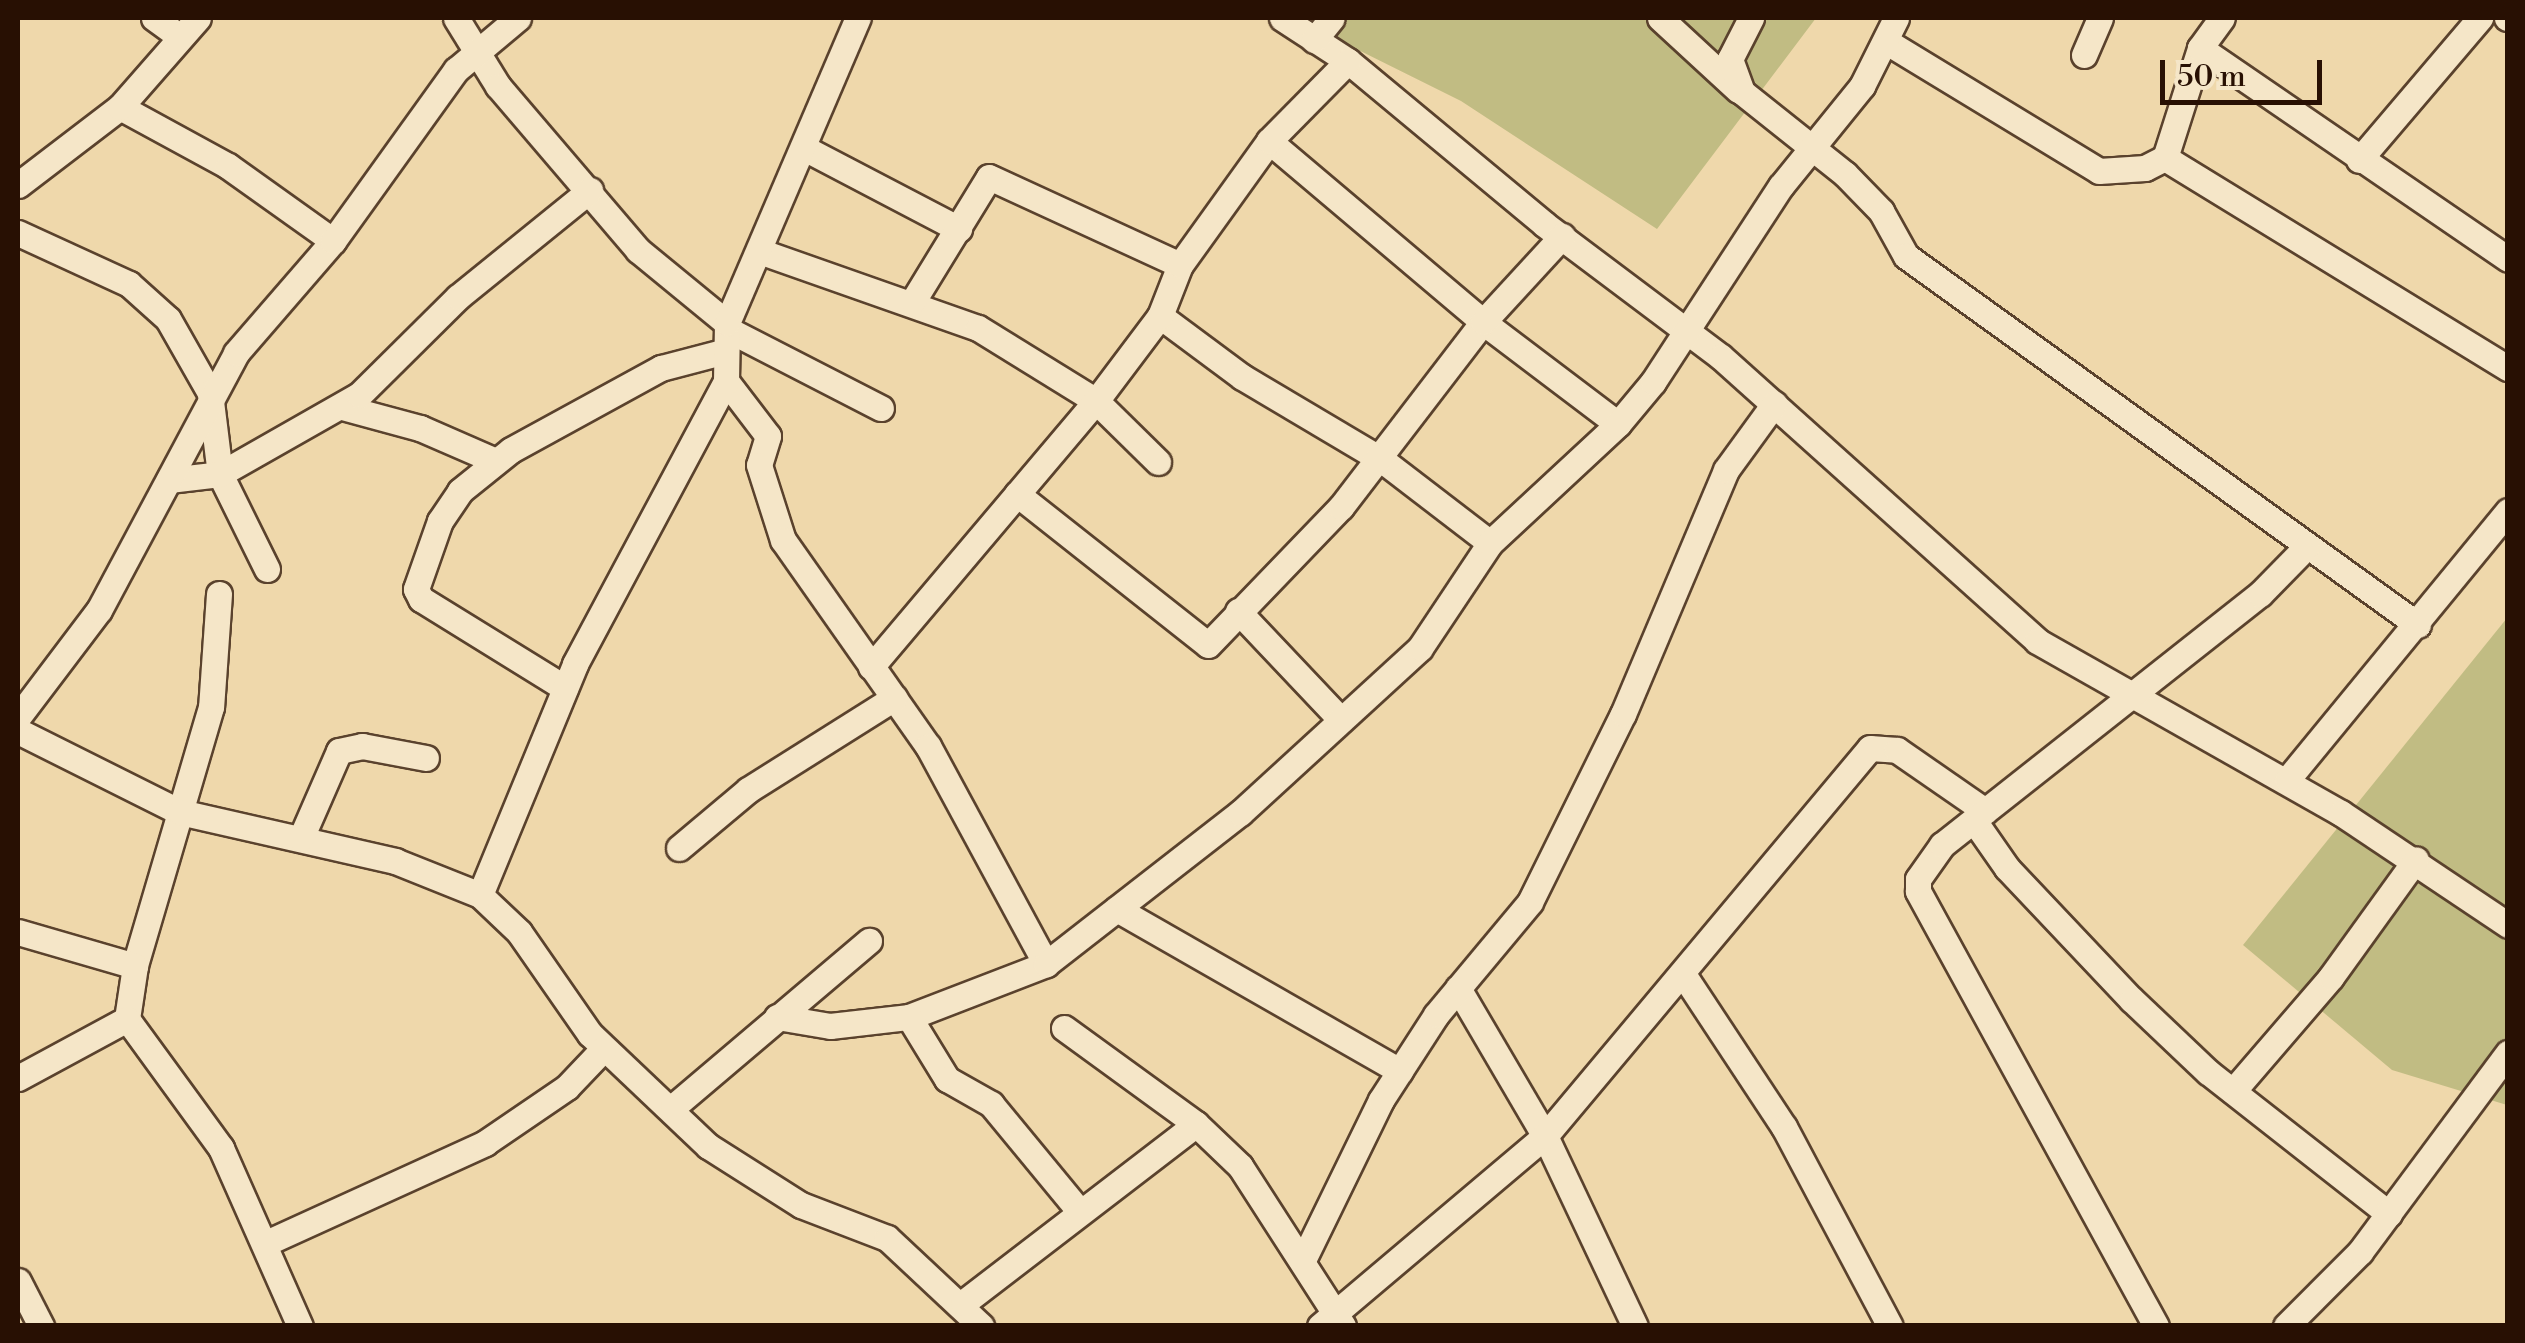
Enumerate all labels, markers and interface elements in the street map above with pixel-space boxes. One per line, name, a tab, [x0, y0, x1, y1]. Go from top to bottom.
scale bar	[2165, 40, 2328, 102]
text: 50 m	[2177, 58, 2246, 96]

